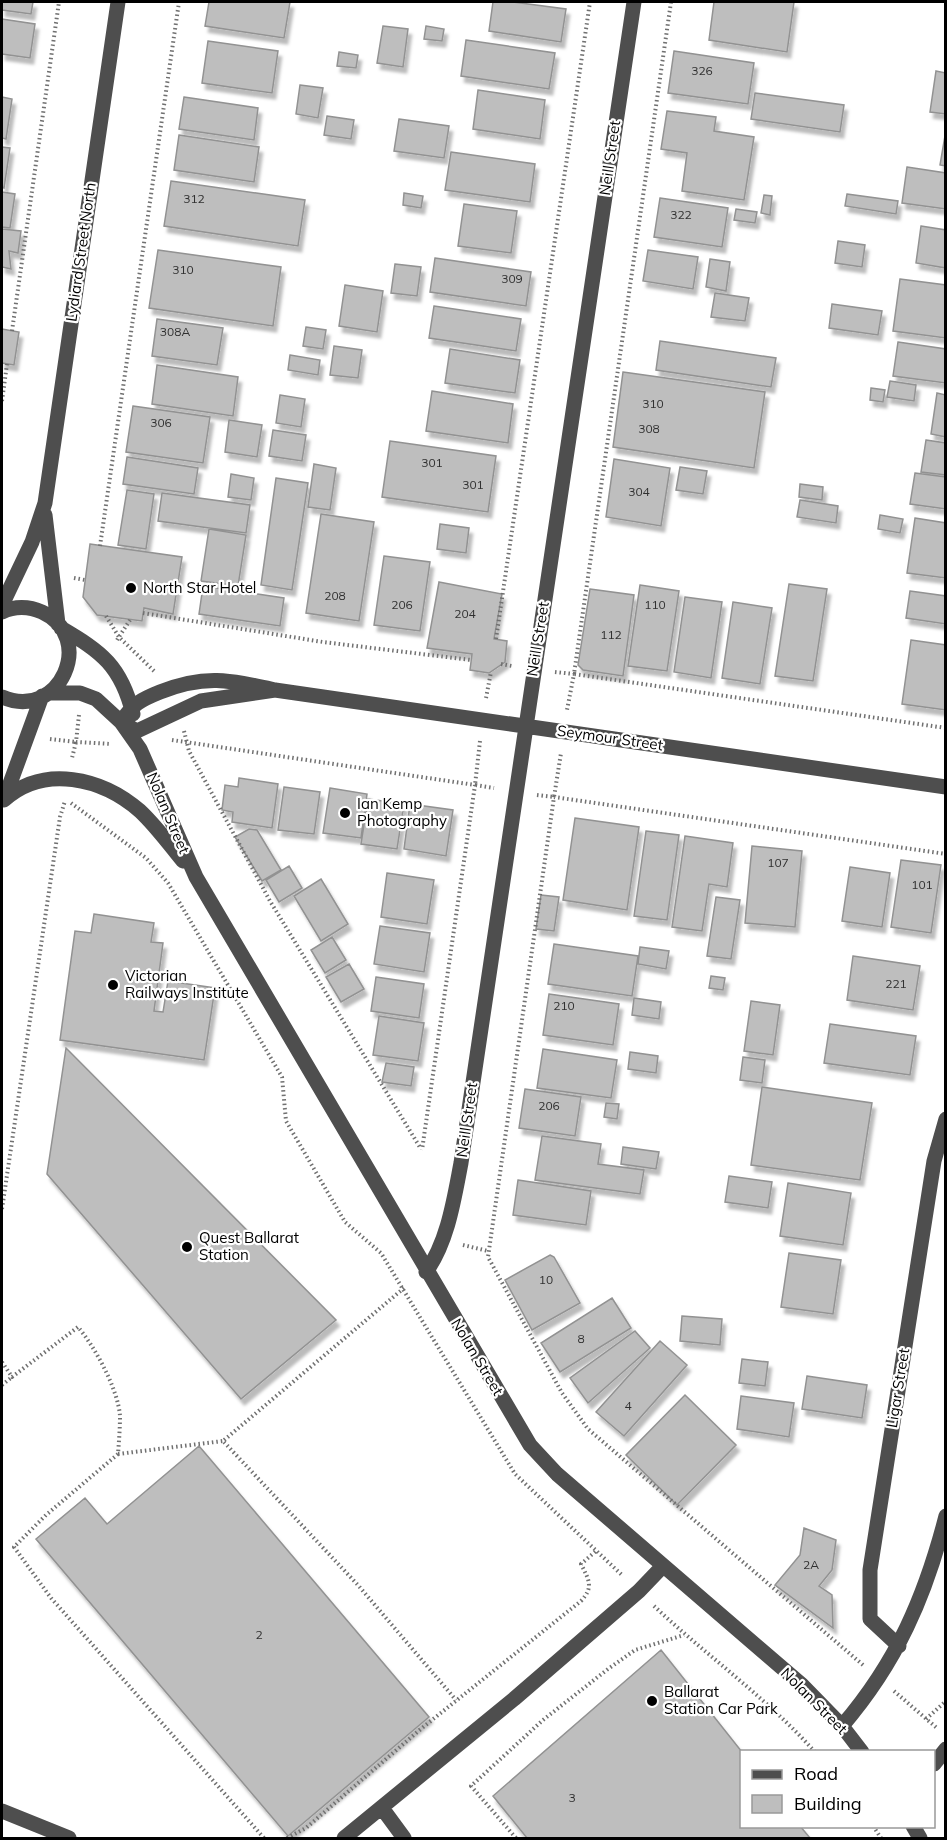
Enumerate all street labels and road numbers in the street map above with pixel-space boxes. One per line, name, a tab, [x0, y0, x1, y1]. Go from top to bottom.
street label: Neill Street	[595, 119, 624, 197]
street label: Lydiard Street North	[61, 181, 100, 323]
street label: Neill Street	[522, 600, 553, 678]
street label: Seymour Street	[556, 721, 664, 754]
street label: Nolan Street	[143, 769, 194, 856]
street label: Neill Street	[452, 1081, 481, 1159]
street label: Nolan Street	[447, 1315, 508, 1399]
street label: Ligar Street	[882, 1347, 913, 1429]
street label: Nolan Street	[777, 1663, 852, 1738]

